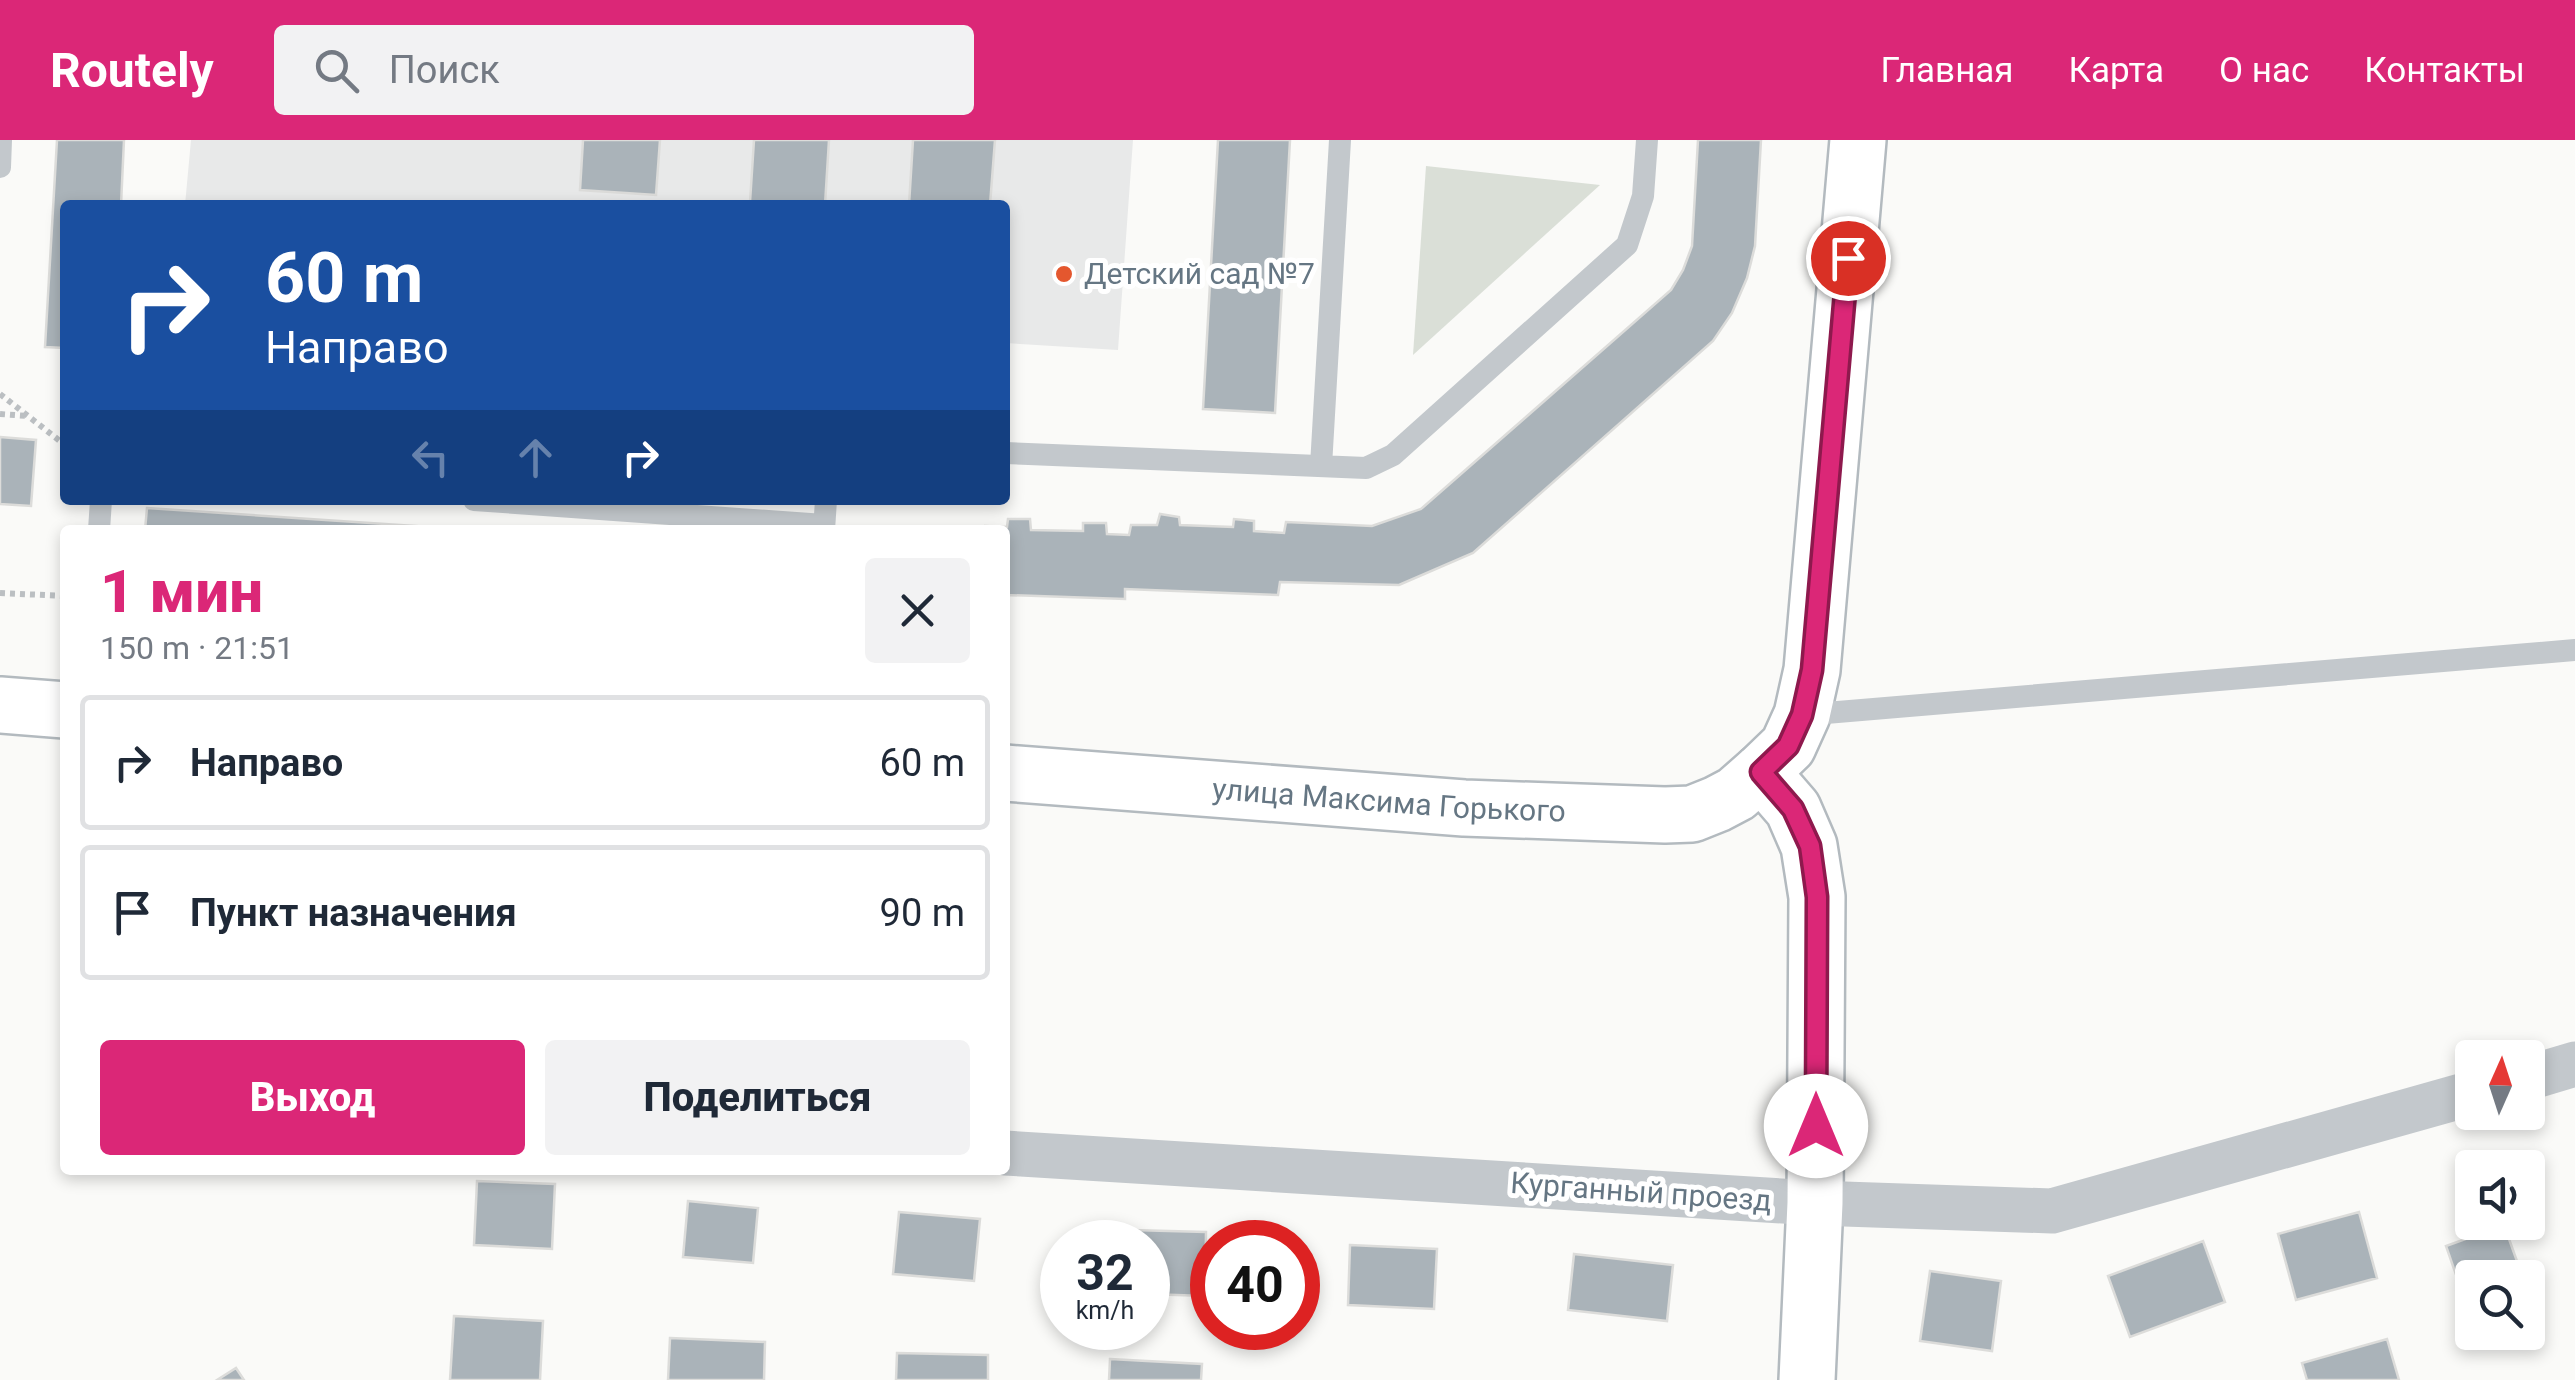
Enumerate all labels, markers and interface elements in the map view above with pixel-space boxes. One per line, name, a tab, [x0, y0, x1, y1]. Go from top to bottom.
search box	[274, 25, 974, 115]
text: Routely	[50, 42, 214, 99]
icon: search	[309, 43, 364, 98]
text: Поиск	[389, 48, 500, 92]
text: Главная	[1881, 50, 2014, 91]
text: Карта	[2069, 50, 2164, 91]
text: О нас	[2219, 50, 2309, 91]
text: Контакты	[2364, 50, 2525, 91]
pin	[1806, 216, 1891, 301]
icon: arrive	[1821, 231, 1876, 286]
text: 60 m	[265, 237, 423, 319]
icon: right	[100, 240, 230, 370]
place label: Детский сад №7	[1084, 256, 1315, 291]
marker: Детский сад №7	[1053, 263, 1075, 285]
text: Направо	[265, 321, 449, 374]
icon: left	[403, 430, 458, 485]
icon: ahead	[508, 430, 563, 485]
icon: right	[613, 430, 668, 485]
text: 1 мин	[100, 556, 263, 627]
button: close	[865, 558, 970, 663]
text: 150 m · 21:51	[100, 629, 294, 667]
icon: right	[105, 735, 160, 790]
text: Направо	[190, 741, 343, 785]
text: 60 m	[880, 741, 965, 785]
street label: улица Максима Горького	[1211, 771, 1566, 829]
icon: arrive	[105, 885, 160, 940]
text: Пункт назначения	[190, 891, 517, 935]
text: 90 m	[880, 891, 965, 935]
button: Выход	[100, 1040, 525, 1155]
button: Поделиться	[545, 1040, 970, 1155]
north arrow	[2455, 1040, 2545, 1130]
map controls	[2455, 1040, 2545, 1350]
position arrow	[1764, 1074, 1868, 1178]
button: sound	[2455, 1150, 2545, 1240]
street label: Курганный проезд	[1509, 1165, 1773, 1218]
speed limit sign: 40	[1190, 1220, 1320, 1350]
text: 32	[1076, 1244, 1134, 1302]
button: search	[2455, 1260, 2545, 1350]
text: km/h	[1076, 1296, 1134, 1325]

